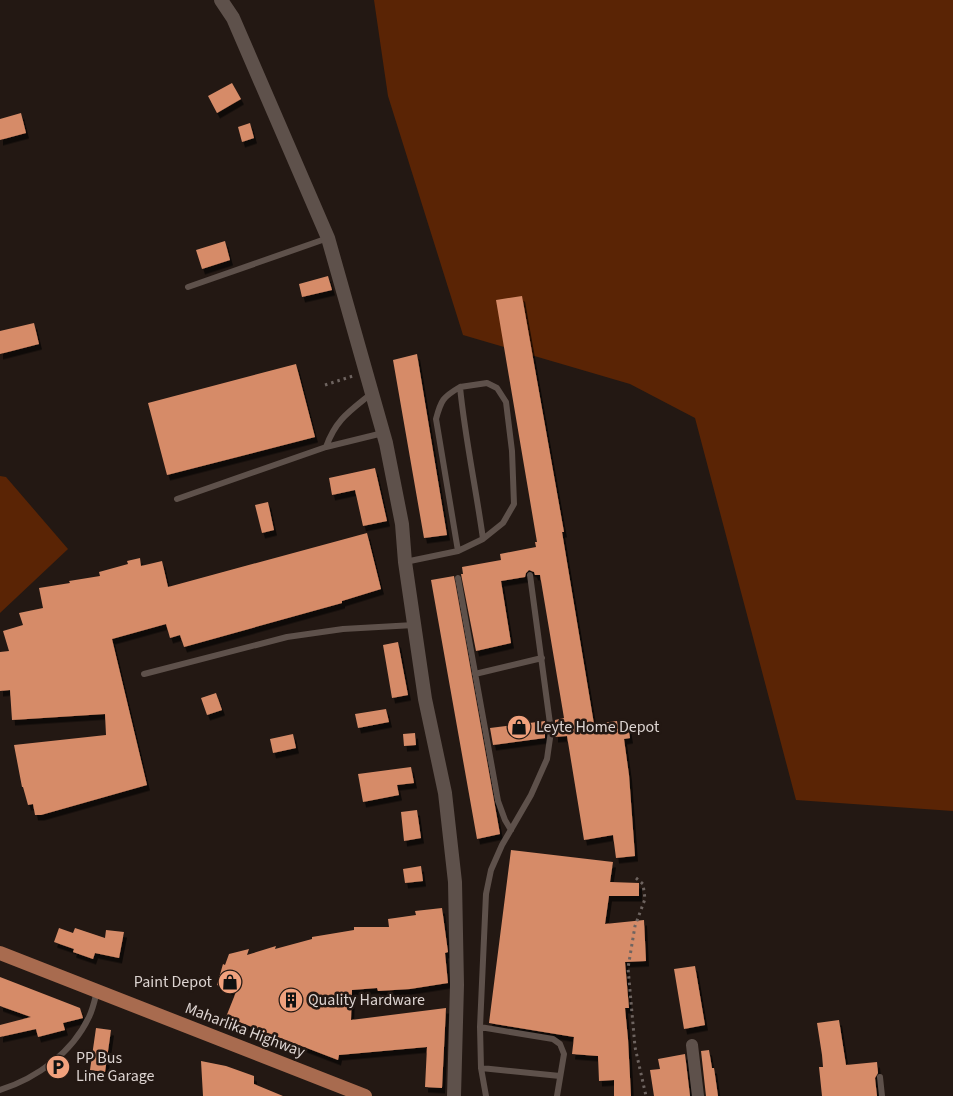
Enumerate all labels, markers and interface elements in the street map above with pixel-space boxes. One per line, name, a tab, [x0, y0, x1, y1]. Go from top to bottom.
shop icon: Leyte Home Depot	[506, 714, 532, 740]
place label: Leyte Home Depot	[536, 716, 660, 738]
shop icon: Paint Depot	[217, 969, 243, 995]
place label: Paint Depot	[134, 971, 213, 993]
building icon: Quality Hardware	[278, 987, 304, 1013]
place label: Quality Hardware	[308, 989, 425, 1011]
street label: Maharlika Highway	[182, 997, 309, 1063]
place label: PP Bus Line Garage	[76, 1047, 155, 1087]
parking icon: PP Bus Line Garage	[45, 1054, 71, 1080]

